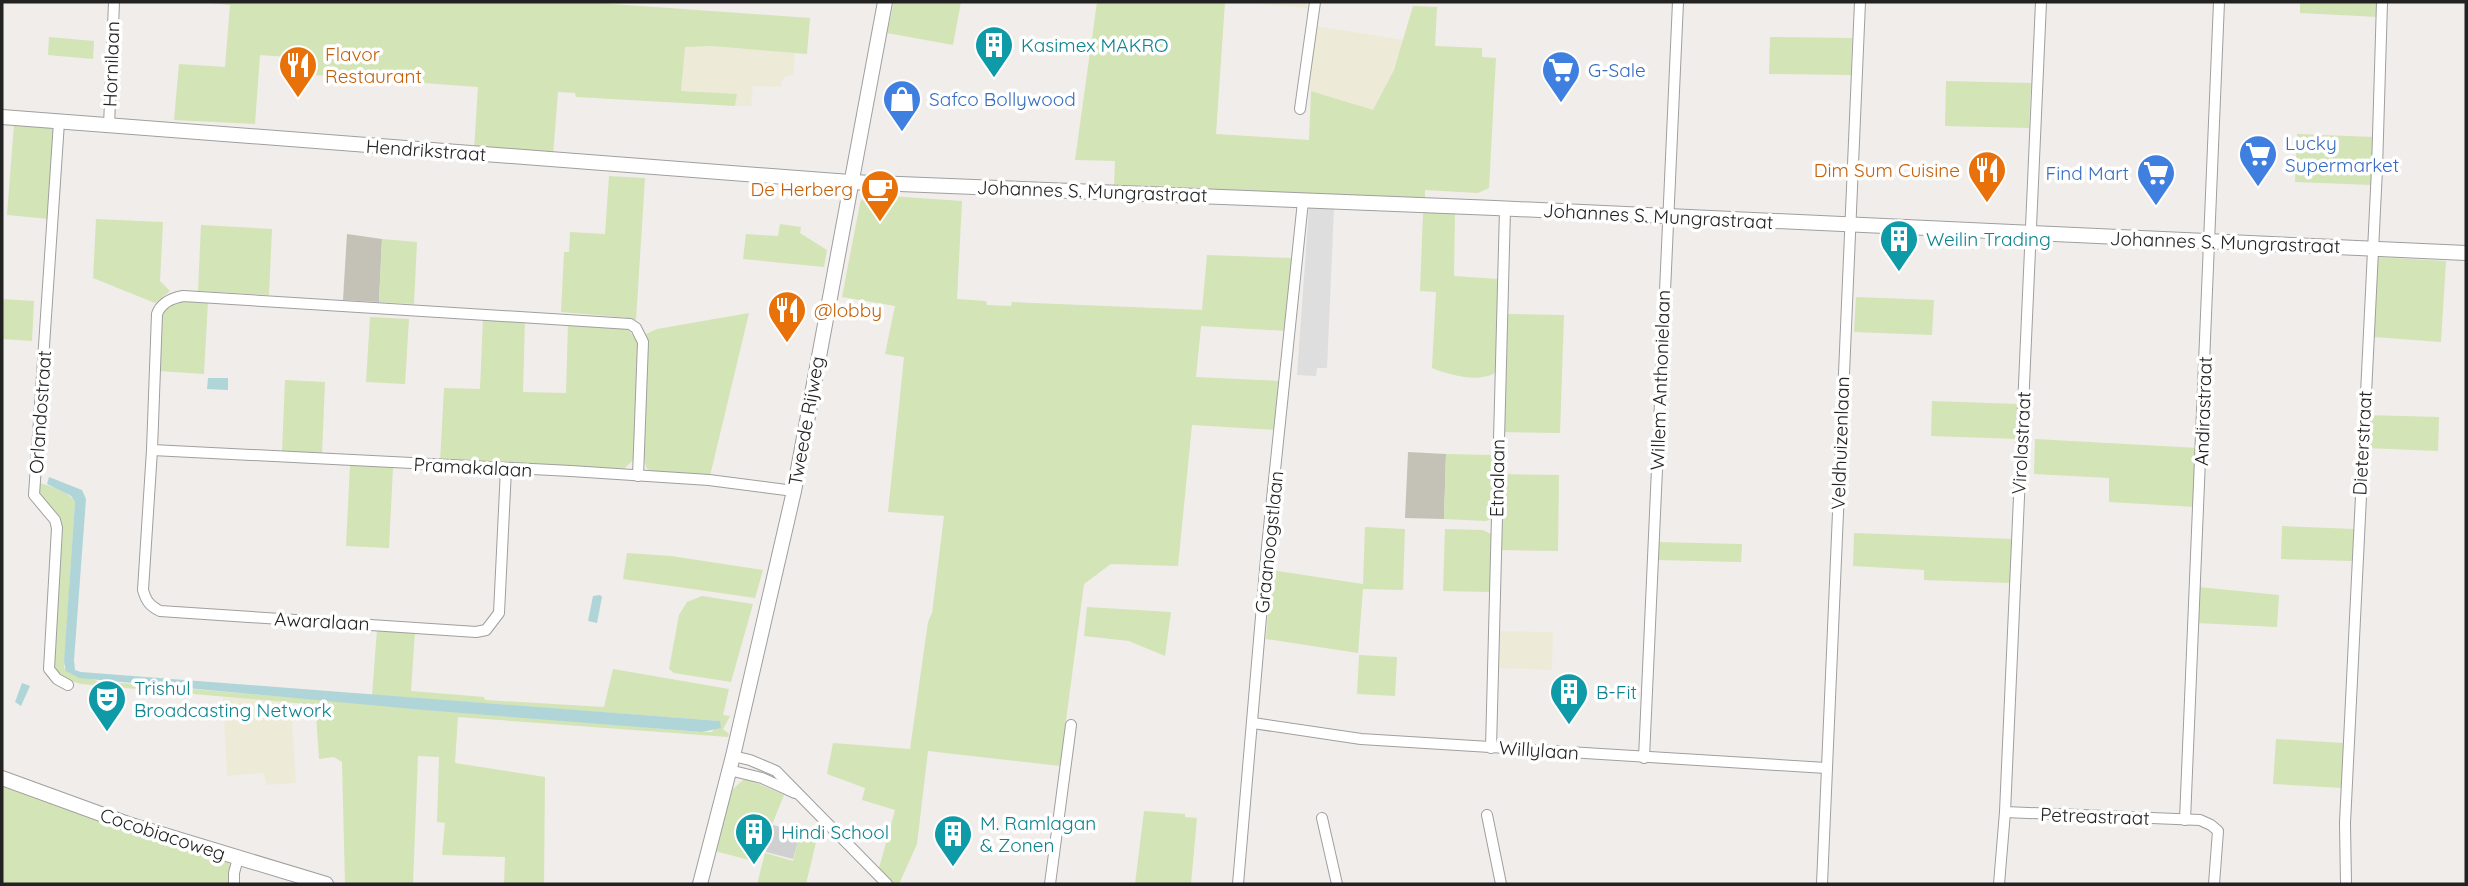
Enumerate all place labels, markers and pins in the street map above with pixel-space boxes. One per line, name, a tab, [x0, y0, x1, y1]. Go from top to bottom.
building icon: Kasimex MAKRO	[973, 24, 1015, 79]
place label: Kasimex MAKRO	[1021, 33, 1169, 57]
place label: Flavor Restaurant	[325, 42, 422, 88]
restaurant icon: Flavor Restaurant	[277, 44, 319, 99]
supermarket icon: G-Sale	[1540, 49, 1582, 104]
place label: G-Sale	[1588, 58, 1646, 82]
shop icon: Safco Bollywood	[881, 78, 923, 133]
place label: Safco Bollywood	[929, 87, 1076, 111]
place label: Lucky Supermarket	[2285, 131, 2399, 177]
supermarket icon: Lucky Supermarket	[2237, 133, 2279, 188]
restaurant icon: Dim Sum Cuisine	[1966, 149, 2008, 204]
supermarket icon: Find Mart	[2135, 152, 2177, 207]
place label: Dim Sum Cuisine	[1814, 158, 1960, 182]
place label: Find Mart	[2046, 161, 2129, 185]
cafe icon: De Herberg	[859, 168, 901, 223]
place label: De Herberg	[750, 177, 853, 201]
building icon: Weilin Trading	[1878, 218, 1920, 273]
place label: Weilin Trading	[1926, 227, 2051, 251]
restaurant icon: @lobby	[766, 289, 808, 344]
place label: @lobby	[814, 298, 882, 322]
building icon: B-Fit	[1548, 671, 1590, 726]
place label: Trishul Broadcasting Network	[134, 676, 332, 722]
theatre icon: Trishul Broadcasting Network	[86, 678, 128, 733]
place label: B-Fit	[1596, 680, 1637, 704]
building icon: Hindi School	[733, 811, 775, 866]
place label: M. Ramlagan & Zonen	[980, 811, 1096, 857]
building icon: M. Ramlagan & Zonen	[932, 813, 974, 868]
place label: Hindi School	[781, 820, 889, 844]

